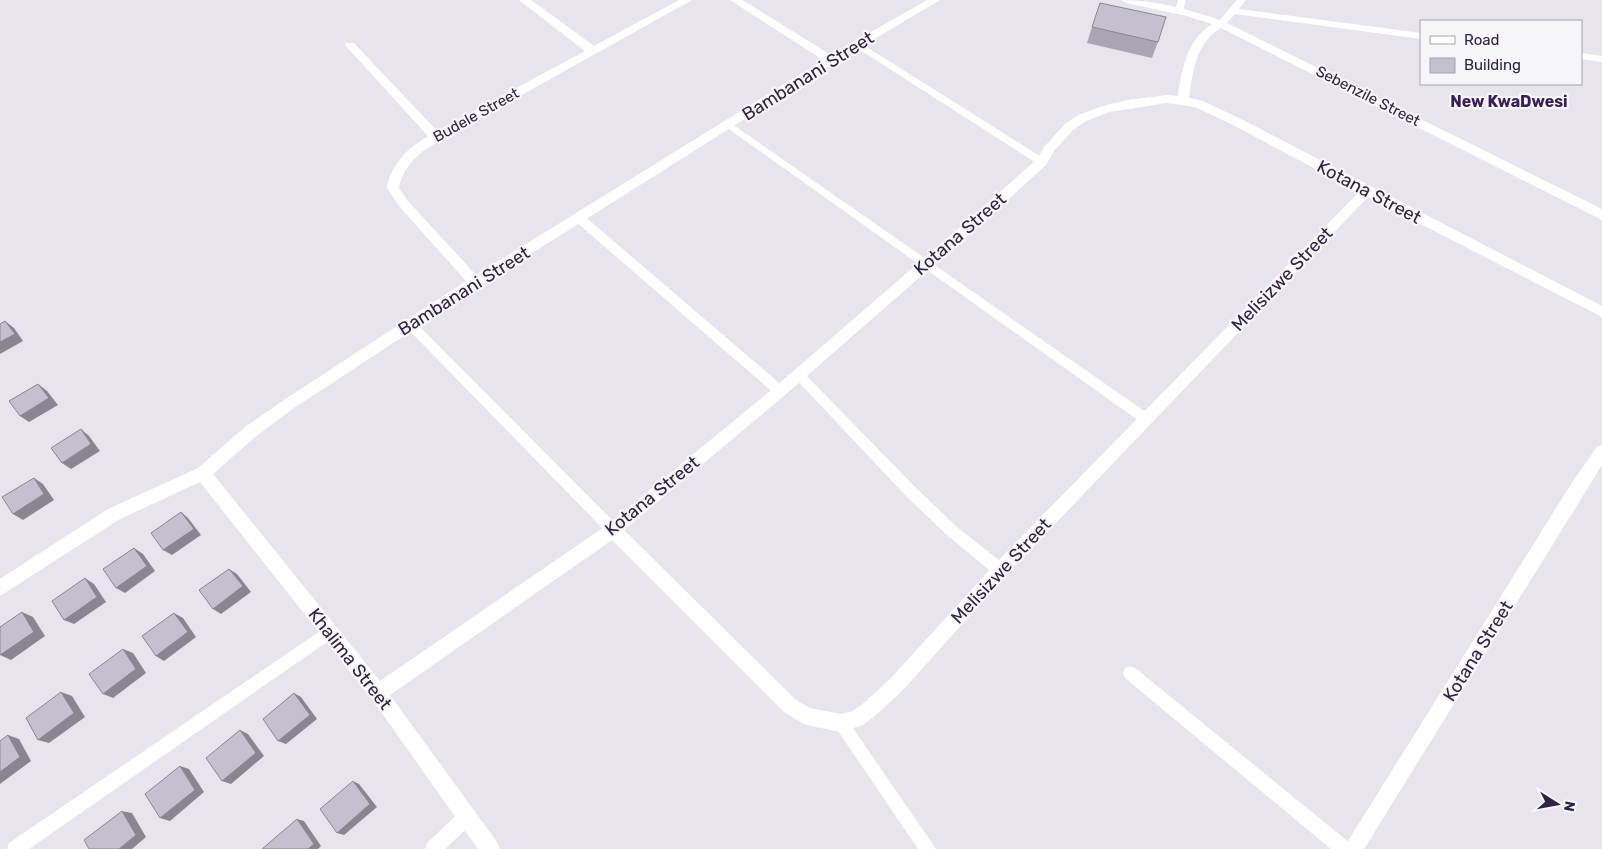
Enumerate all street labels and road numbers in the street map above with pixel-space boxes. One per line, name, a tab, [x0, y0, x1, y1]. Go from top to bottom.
street label: Bambanani Street	[738, 27, 878, 125]
street label: Sebenzile Street	[1313, 62, 1423, 130]
street label: Budele Street	[430, 84, 522, 146]
street label: Kotana Street	[1313, 155, 1425, 229]
street label: Kotana Street	[909, 188, 1011, 280]
street label: Melisizwe Street	[1227, 222, 1337, 336]
street label: Bambanani Street	[394, 242, 534, 340]
street label: Kotana Street	[600, 451, 704, 541]
street label: Melisizwe Street	[946, 514, 1056, 628]
street label: Kotana Street	[1438, 596, 1518, 706]
street label: Khalima Street	[304, 604, 396, 714]

